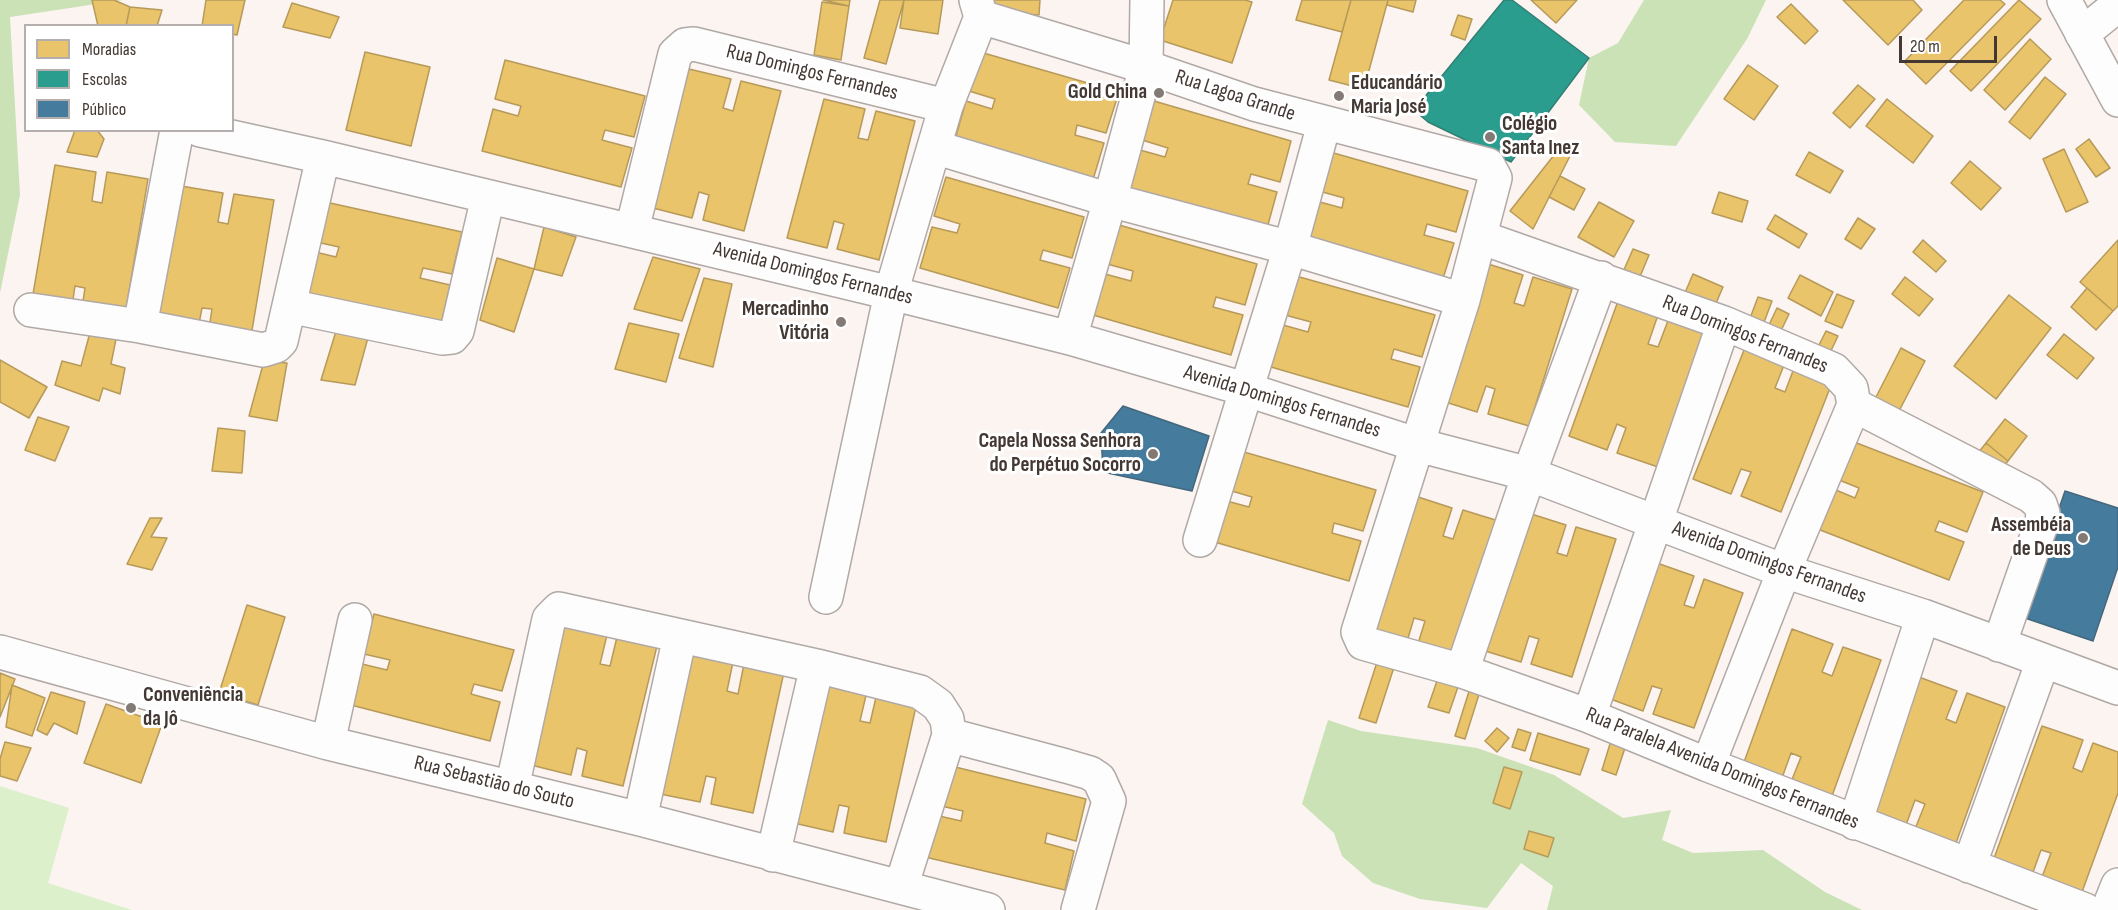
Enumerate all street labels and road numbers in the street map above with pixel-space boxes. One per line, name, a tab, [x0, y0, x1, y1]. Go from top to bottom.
street label: Rua Domingos Fernandes	[723, 39, 901, 107]
street label: Rua Lagoa Grande	[1172, 65, 1298, 127]
street label: Avenida Domingos Fernandes	[711, 237, 915, 311]
street label: Rua Domingos Fernandes	[1659, 290, 1831, 380]
street label: Avenida Domingos Fernandes	[1181, 360, 1383, 444]
street label: Avenida Domingos Fernandes	[1669, 516, 1869, 610]
street label: Rua Paralela Avenida Domingos Fernandes	[1582, 703, 1862, 835]
street label: Rua Sebastião do Souto	[411, 751, 577, 815]

